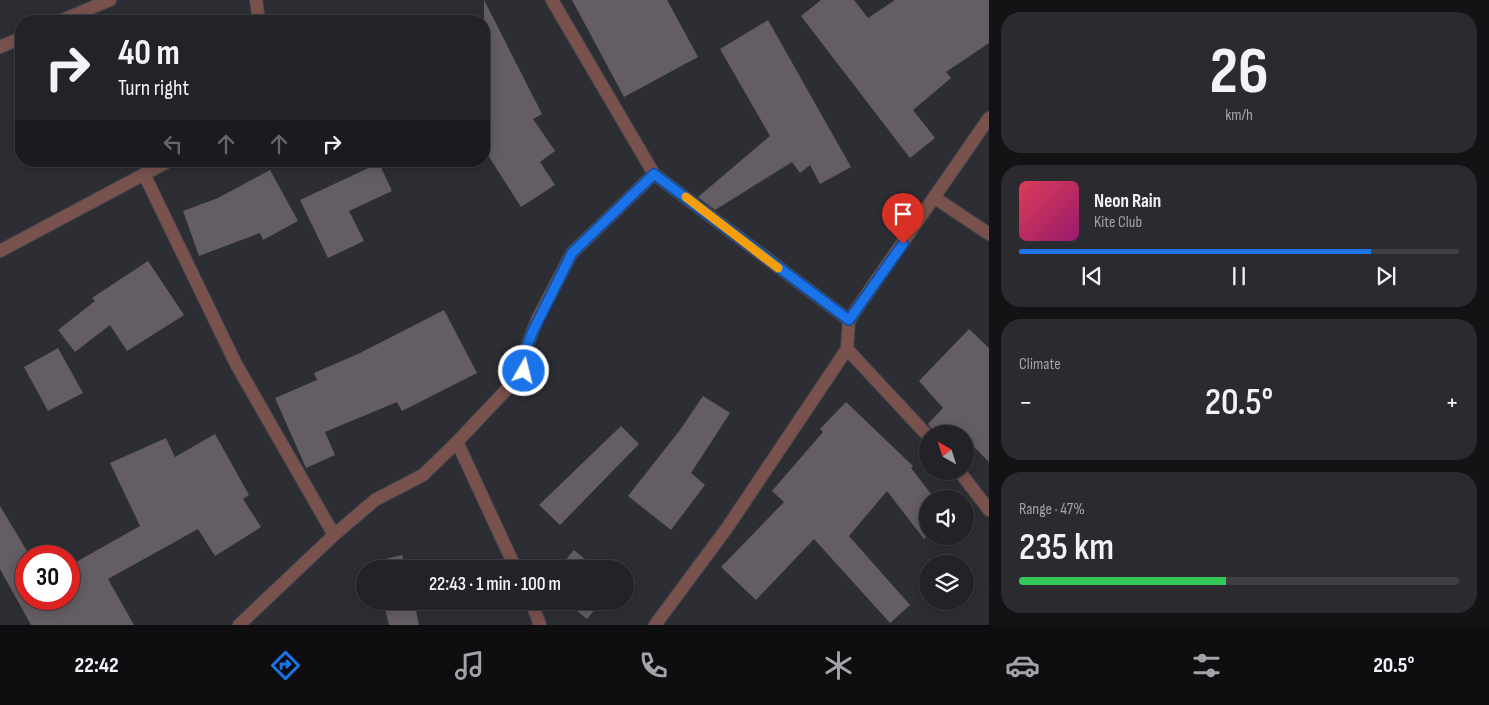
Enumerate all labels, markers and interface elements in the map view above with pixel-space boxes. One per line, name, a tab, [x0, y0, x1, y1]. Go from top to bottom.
text: 40 m	[118, 32, 180, 75]
text: 26	[1209, 34, 1269, 112]
icon: right	[35, 35, 100, 100]
text: Turn right	[118, 75, 189, 102]
text: km/h	[1225, 106, 1253, 125]
icon: left	[159, 130, 187, 158]
icon: ahead	[212, 130, 240, 158]
icon: ahead	[265, 130, 293, 158]
icon: right	[318, 130, 346, 158]
text: Neon Rain	[1094, 190, 1161, 213]
pin	[882, 193, 924, 244]
icon: arrive	[889, 200, 917, 228]
text: Kite Club	[1094, 213, 1142, 232]
icon: previous	[1078, 262, 1106, 290]
icon: pause	[1225, 262, 1253, 290]
icon: next	[1372, 262, 1400, 290]
position arrow	[497, 344, 549, 396]
text: Climate	[1019, 355, 1061, 374]
text: 20.5°	[1205, 380, 1273, 425]
text: −	[1019, 386, 1033, 419]
text: +	[1445, 386, 1459, 419]
north arrow	[919, 425, 974, 480]
map controls	[919, 425, 974, 610]
button: sound	[919, 490, 974, 545]
text: Range · 47%	[1019, 500, 1085, 519]
text: 235 km	[1019, 525, 1114, 570]
speed limit sign: 30	[15, 545, 80, 610]
button: layers	[919, 555, 974, 610]
text: 22:43 · 1 min · 100 m	[429, 573, 561, 596]
icon: directions	[268, 648, 303, 683]
icon: music	[452, 648, 487, 683]
icon: phone	[636, 648, 671, 683]
icon: climate	[821, 648, 856, 683]
icon: car	[1005, 648, 1040, 683]
icon: filters	[1189, 648, 1224, 683]
text: 22:42	[75, 652, 119, 679]
text: 20.5°	[1373, 652, 1414, 679]

